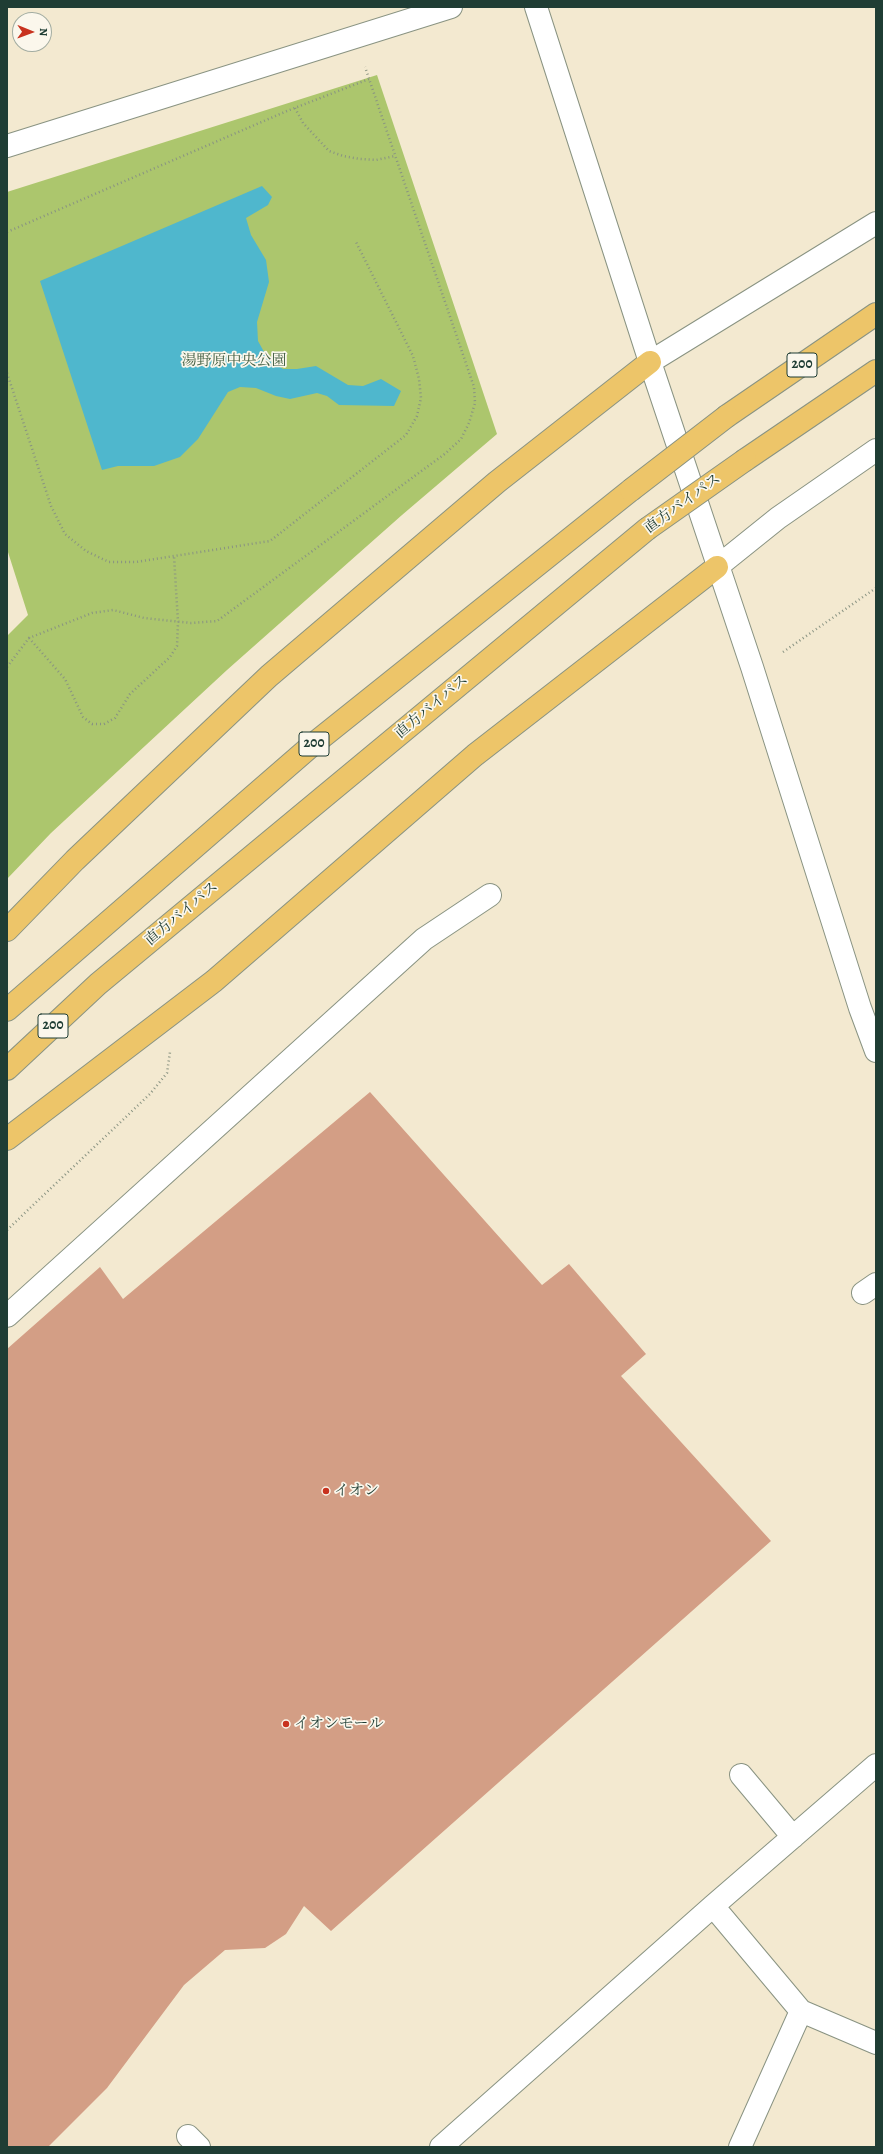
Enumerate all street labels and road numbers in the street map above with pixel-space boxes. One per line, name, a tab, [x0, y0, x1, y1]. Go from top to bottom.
road number: 200	[787, 353, 817, 377]
street label: 直方バイパス	[641, 470, 725, 538]
street label: 直方バイパス	[392, 671, 472, 743]
road number: 200	[299, 732, 329, 756]
street label: 直方バイパス	[142, 878, 222, 950]
road number: 200	[38, 1014, 68, 1038]

